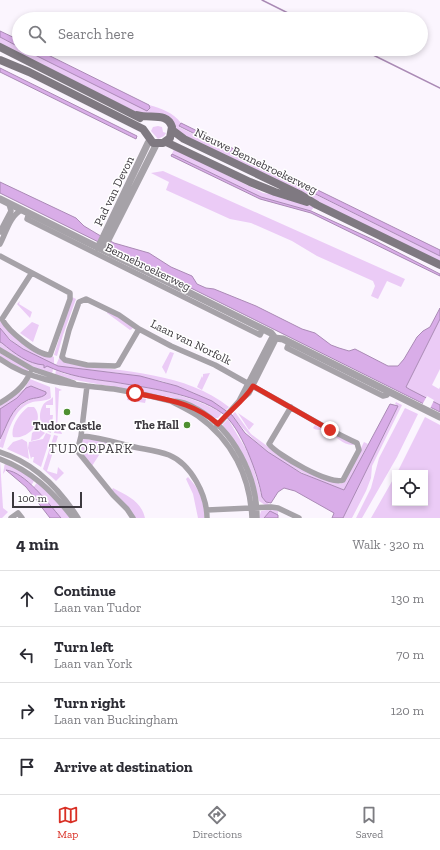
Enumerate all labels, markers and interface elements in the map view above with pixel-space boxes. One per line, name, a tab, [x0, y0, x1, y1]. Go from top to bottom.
search box	[12, 12, 428, 56]
icon: search	[26, 23, 48, 45]
text: Search here	[58, 25, 134, 43]
street label: Nieuwe Bennebroekerweg	[192, 125, 320, 197]
street label: Pad van Devon	[91, 154, 137, 228]
street label: Bennebroekerweg	[103, 240, 193, 294]
street label: Laan van Norfolk	[148, 316, 234, 368]
route start	[126, 384, 144, 402]
marker: Tudor Castle	[62, 407, 72, 417]
place label: The Hall	[134, 418, 180, 432]
place label: Tudor Castle	[33, 419, 101, 433]
marker: The Hall	[182, 420, 192, 430]
route end	[321, 421, 339, 439]
district label: TUDORPARK	[49, 441, 133, 456]
map controls	[392, 470, 428, 506]
button: locate	[392, 470, 428, 506]
scale bar	[12, 490, 82, 509]
text: 100 m	[18, 492, 47, 505]
text: 4 min	[16, 534, 59, 554]
text: Walk · 320 m	[352, 537, 424, 552]
text: Continue	[54, 582, 116, 600]
icon: ahead	[16, 588, 38, 610]
text: 130 m	[391, 591, 424, 606]
text: Laan van Tudor	[54, 600, 141, 615]
text: Turn left	[54, 638, 114, 656]
icon: left	[16, 644, 38, 666]
text: 70 m	[396, 647, 424, 662]
text: Laan van York	[54, 656, 132, 671]
text: Turn right	[54, 694, 125, 712]
icon: right	[16, 700, 38, 722]
text: 120 m	[391, 703, 424, 718]
text: Laan van Buckingham	[54, 712, 178, 727]
icon: arrive	[16, 756, 38, 778]
text: Arrive at destination	[54, 758, 193, 776]
tab: Map	[57, 804, 79, 841]
tab: Directions	[192, 804, 242, 841]
tab: Saved	[356, 804, 383, 841]

